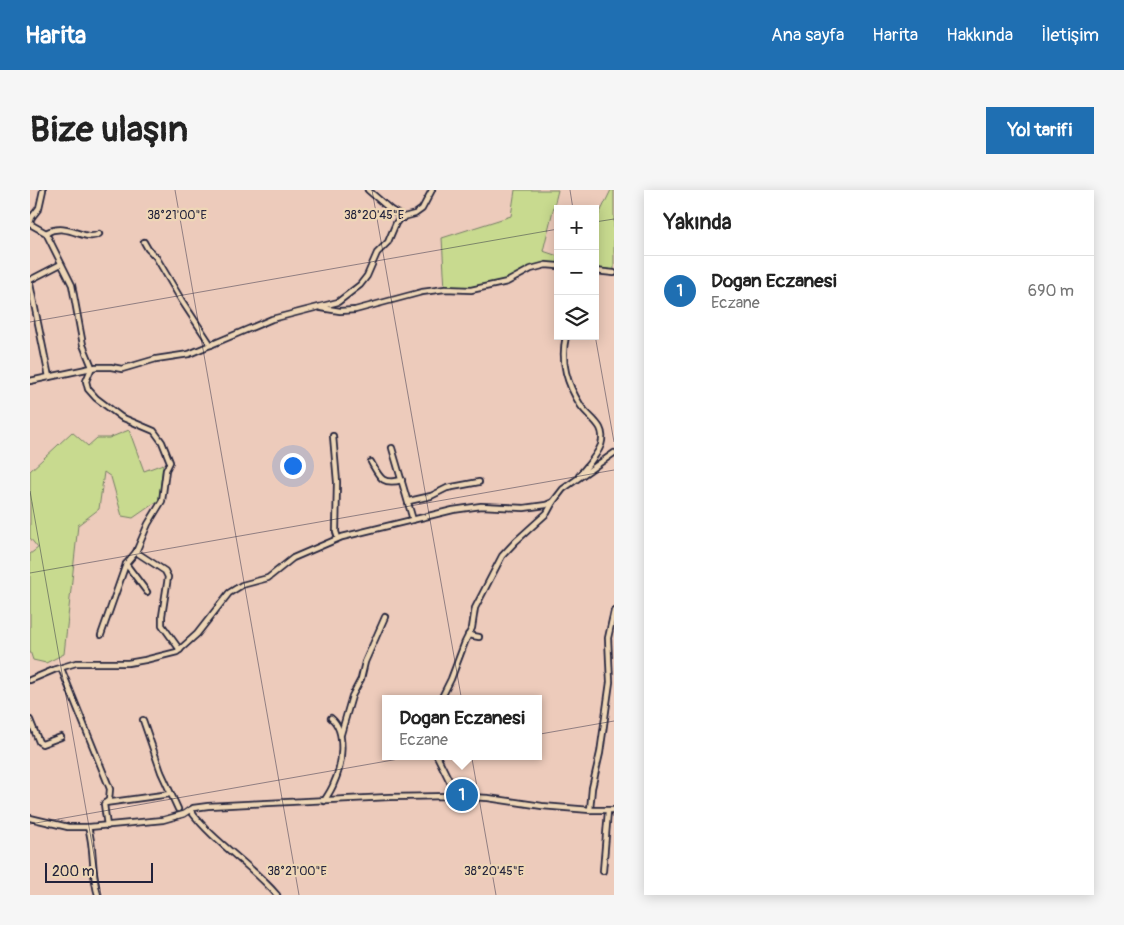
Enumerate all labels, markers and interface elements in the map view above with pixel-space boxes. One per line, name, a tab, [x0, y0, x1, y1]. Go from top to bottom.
text: Harita	[25, 21, 86, 50]
text: Ana sayfa	[771, 24, 844, 47]
text: Harita	[872, 24, 918, 47]
text: Hakkında	[946, 24, 1013, 47]
text: İletişim	[1041, 24, 1099, 47]
button: Yol tarifi	[986, 107, 1094, 154]
text: Bize ulaşın	[30, 108, 188, 152]
map controls	[554, 205, 599, 340]
button: +	[554, 205, 599, 250]
text: 38°21'00"E	[147, 208, 207, 223]
text: 38°20'45"E	[344, 208, 404, 223]
text: Yakında	[664, 209, 731, 236]
button: −	[554, 250, 599, 295]
text: Dogan Eczanesi	[711, 269, 836, 293]
text: 1	[677, 281, 683, 301]
text: 690 m	[1028, 281, 1074, 301]
text: Eczane	[711, 293, 760, 313]
button: layers	[554, 295, 599, 340]
your location	[280, 453, 306, 479]
popup	[382, 695, 542, 760]
text: Dogan Eczanesi	[399, 706, 525, 730]
text: Eczane	[399, 730, 448, 750]
pin: 1	[446, 776, 478, 814]
scale bar	[45, 860, 152, 883]
text: 200 m	[52, 863, 94, 880]
text: 38°21'00"E	[267, 864, 327, 879]
text: 38°20'45"E	[464, 864, 524, 879]

